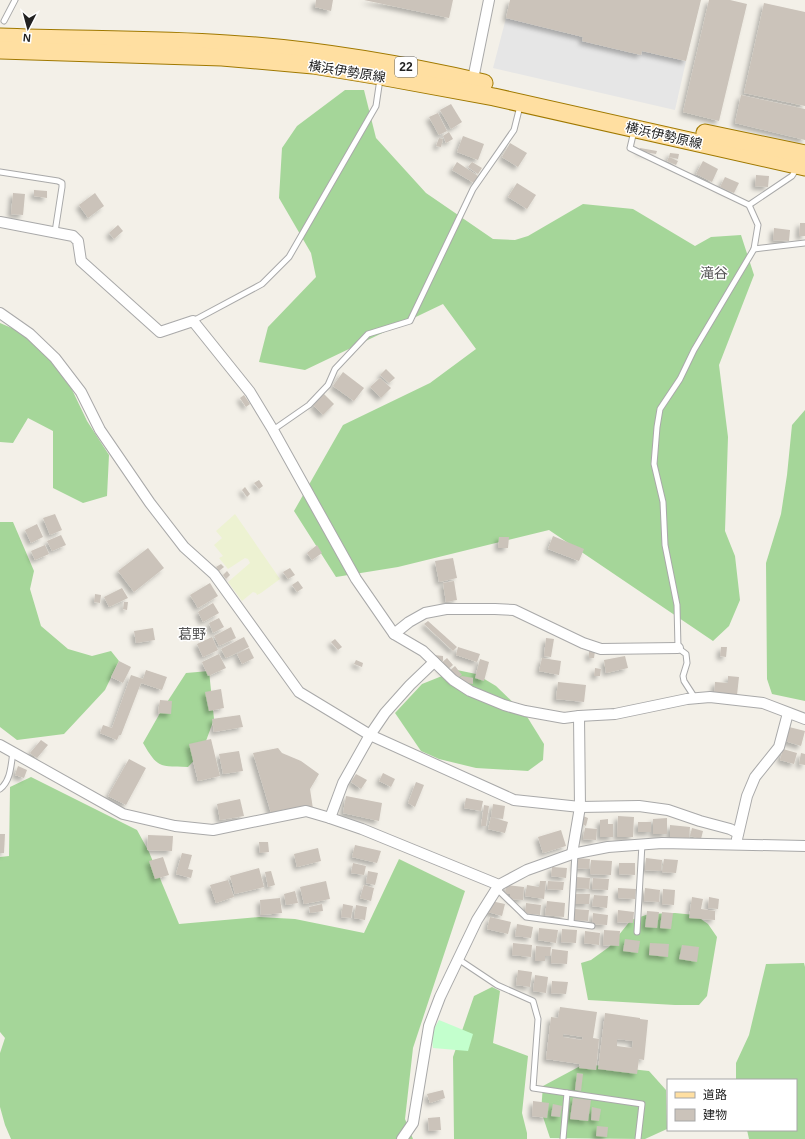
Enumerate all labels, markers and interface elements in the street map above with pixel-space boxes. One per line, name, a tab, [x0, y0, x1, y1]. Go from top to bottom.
north arrow	[8, 8, 48, 48]
text: N	[22, 32, 32, 44]
road number: 22	[395, 57, 417, 77]
street label: 横浜伊勢原線	[307, 58, 387, 85]
street label: 横浜伊勢原線	[624, 119, 704, 152]
district label: 滝谷	[700, 265, 728, 281]
district label: 葛野	[178, 626, 206, 642]
legend	[667, 1079, 797, 1131]
text: 道路	[703, 1088, 727, 1102]
text: 建物	[703, 1108, 727, 1122]

